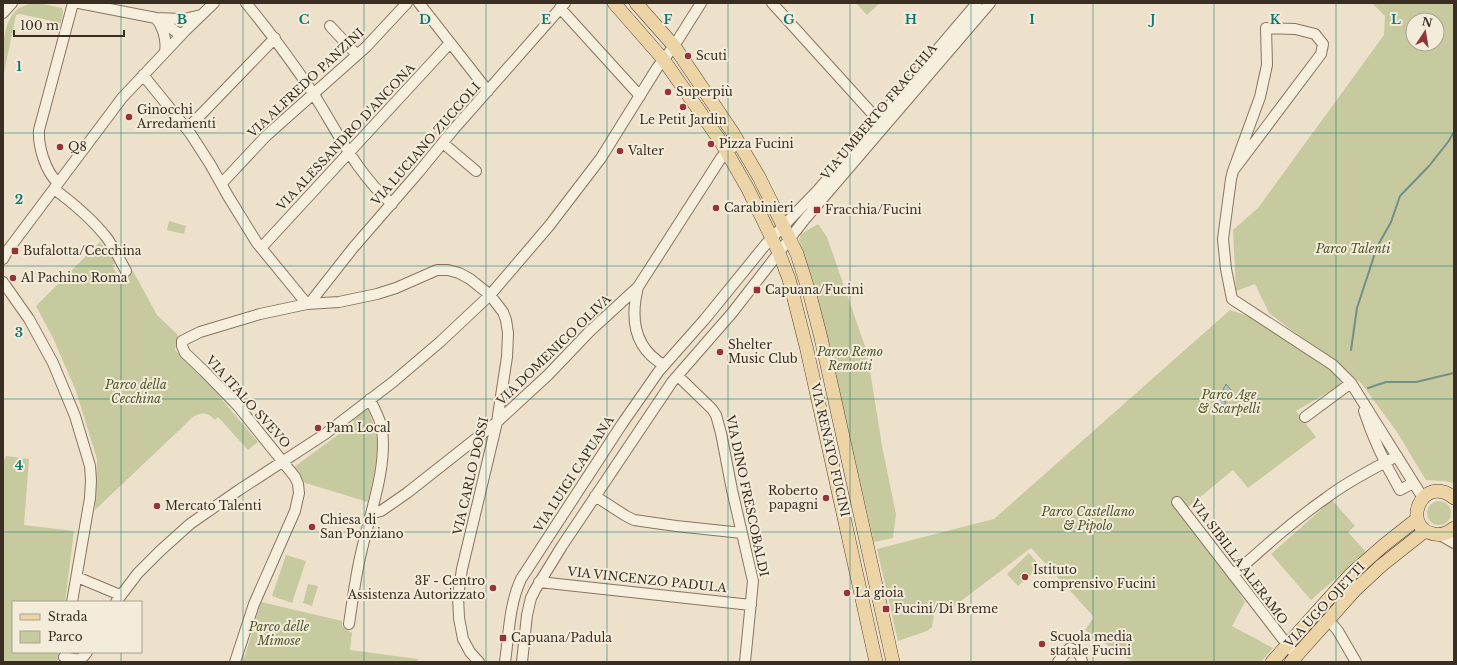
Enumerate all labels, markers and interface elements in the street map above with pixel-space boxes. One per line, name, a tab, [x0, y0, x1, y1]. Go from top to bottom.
text: B	[177, 11, 187, 28]
text: C	[299, 11, 310, 28]
text: D	[419, 11, 431, 28]
text: E	[541, 11, 551, 28]
text: F	[664, 11, 673, 28]
text: G	[783, 11, 795, 28]
text: H	[905, 11, 917, 28]
text: I	[1029, 11, 1035, 28]
text: J	[1147, 11, 1156, 28]
text: K	[1270, 11, 1281, 28]
text: L	[1391, 11, 1401, 28]
scale bar	[14, 12, 124, 38]
north arrow	[1405, 12, 1445, 52]
text: N	[1421, 14, 1434, 30]
text: 100 m	[20, 18, 59, 33]
street label: VIA ALFREDO PANZINI	[244, 25, 367, 141]
street label: VIA UMBERTO FRACCHIA	[817, 40, 940, 183]
place label: Scuti	[696, 48, 727, 63]
marker: Scuti	[683, 51, 693, 61]
text: 1	[16, 58, 22, 75]
street label: VIA ALESSANDRO D'ANCONA	[273, 59, 418, 214]
street label: VIA LUCIANO ZUCCOLI	[367, 79, 483, 209]
place label: Superpiù	[676, 84, 733, 99]
marker: Superpiù	[663, 87, 673, 97]
place label: Ginocchi Arredamenti	[136, 102, 216, 131]
marker: Le Petit Jardin	[678, 102, 688, 112]
marker: Ginocchi Arredamenti	[124, 112, 134, 122]
place label: Le Petit Jardin	[639, 112, 727, 127]
place label: Pizza Fucini	[719, 136, 794, 151]
place label: Q8	[68, 139, 87, 154]
marker: Pizza Fucini	[706, 139, 716, 149]
marker: Q8	[55, 142, 65, 152]
place label: Valter	[627, 143, 664, 158]
marker: Valter	[615, 146, 625, 156]
text: 2	[15, 191, 23, 208]
place label: Carabinieri	[724, 200, 794, 215]
place label: Fracchia/Fucini	[825, 202, 922, 217]
marker: Carabinieri	[711, 203, 721, 213]
marker: Fracchia/Fucini	[812, 205, 822, 215]
park label: Parco Talenti	[1315, 241, 1391, 256]
place label: Bufalotta/Cecchina	[23, 243, 142, 258]
marker: Bufalotta/Cecchina	[10, 246, 20, 256]
place label: Al Pachino Roma	[20, 270, 128, 285]
marker: Al Pachino Roma	[8, 273, 18, 283]
place label: Capuana/Fucini	[765, 282, 864, 297]
marker: Capuana/Fucini	[752, 285, 762, 295]
street label: VIA DOMENICO OLIVA	[493, 291, 614, 409]
text: 3	[15, 324, 23, 341]
place label: Shelter Music Club	[728, 337, 798, 366]
park label: Parco Remo Remotti	[816, 344, 883, 373]
marker: Shelter Music Club	[715, 347, 725, 357]
street label: VIA ITALO SVEVO	[202, 352, 294, 451]
park label: Parco della Cecchina	[104, 377, 167, 406]
street label: VIA RENATO FUCINI	[808, 381, 853, 518]
park label: Parco Age & Scarpelli	[1198, 387, 1261, 416]
street label: VIA LUIGI CAPUANA	[530, 412, 617, 535]
street label: VIA DINO FRESCOBALDI	[723, 413, 772, 578]
street label: VIA CARLO DOSSI	[449, 415, 491, 537]
place label: Pam Local	[326, 420, 391, 435]
marker: Pam Local	[313, 423, 323, 433]
text: 4	[15, 457, 24, 474]
place label: Roberto papagni	[768, 483, 818, 512]
marker: Roberto papagni	[821, 493, 831, 503]
street label: VIA SIBILLA ALERAMO	[1187, 496, 1291, 627]
place label: Mercato Talenti	[165, 498, 262, 513]
marker: Mercato Talenti	[152, 501, 162, 511]
park label: Parco Castellano & Pipolo	[1041, 504, 1134, 533]
place label: Chiesa di San Ponziano	[320, 512, 404, 541]
marker: Chiesa di San Ponziano	[307, 522, 317, 532]
street label: VIA UGO OJETTI	[1281, 559, 1368, 651]
place label: Istituto comprensivo Fucini	[1033, 562, 1156, 591]
street label: VIA VINCENZO PADULA	[566, 564, 728, 595]
marker: Istituto comprensivo Fucini	[1020, 572, 1030, 582]
place label: 3F - Centro Assistenza Autorizzato	[347, 573, 485, 602]
marker: 3F - Centro Assistenza Autorizzato	[488, 583, 498, 593]
place label: La gioia	[855, 585, 904, 600]
marker: La gioia	[842, 588, 852, 598]
legend	[12, 601, 142, 653]
place label: Fucini/Di Breme	[894, 601, 998, 616]
marker: Fucini/Di Breme	[881, 604, 891, 614]
text: Strada	[48, 609, 88, 624]
park label: Parco delle Mimose	[248, 619, 310, 648]
text: Parco	[48, 629, 83, 644]
place label: Scuola media statale Fucini	[1050, 629, 1133, 658]
place label: Capuana/Padula	[511, 630, 612, 645]
marker: Capuana/Padula	[498, 633, 508, 643]
marker: Scuola media statale Fucini	[1037, 639, 1047, 649]

